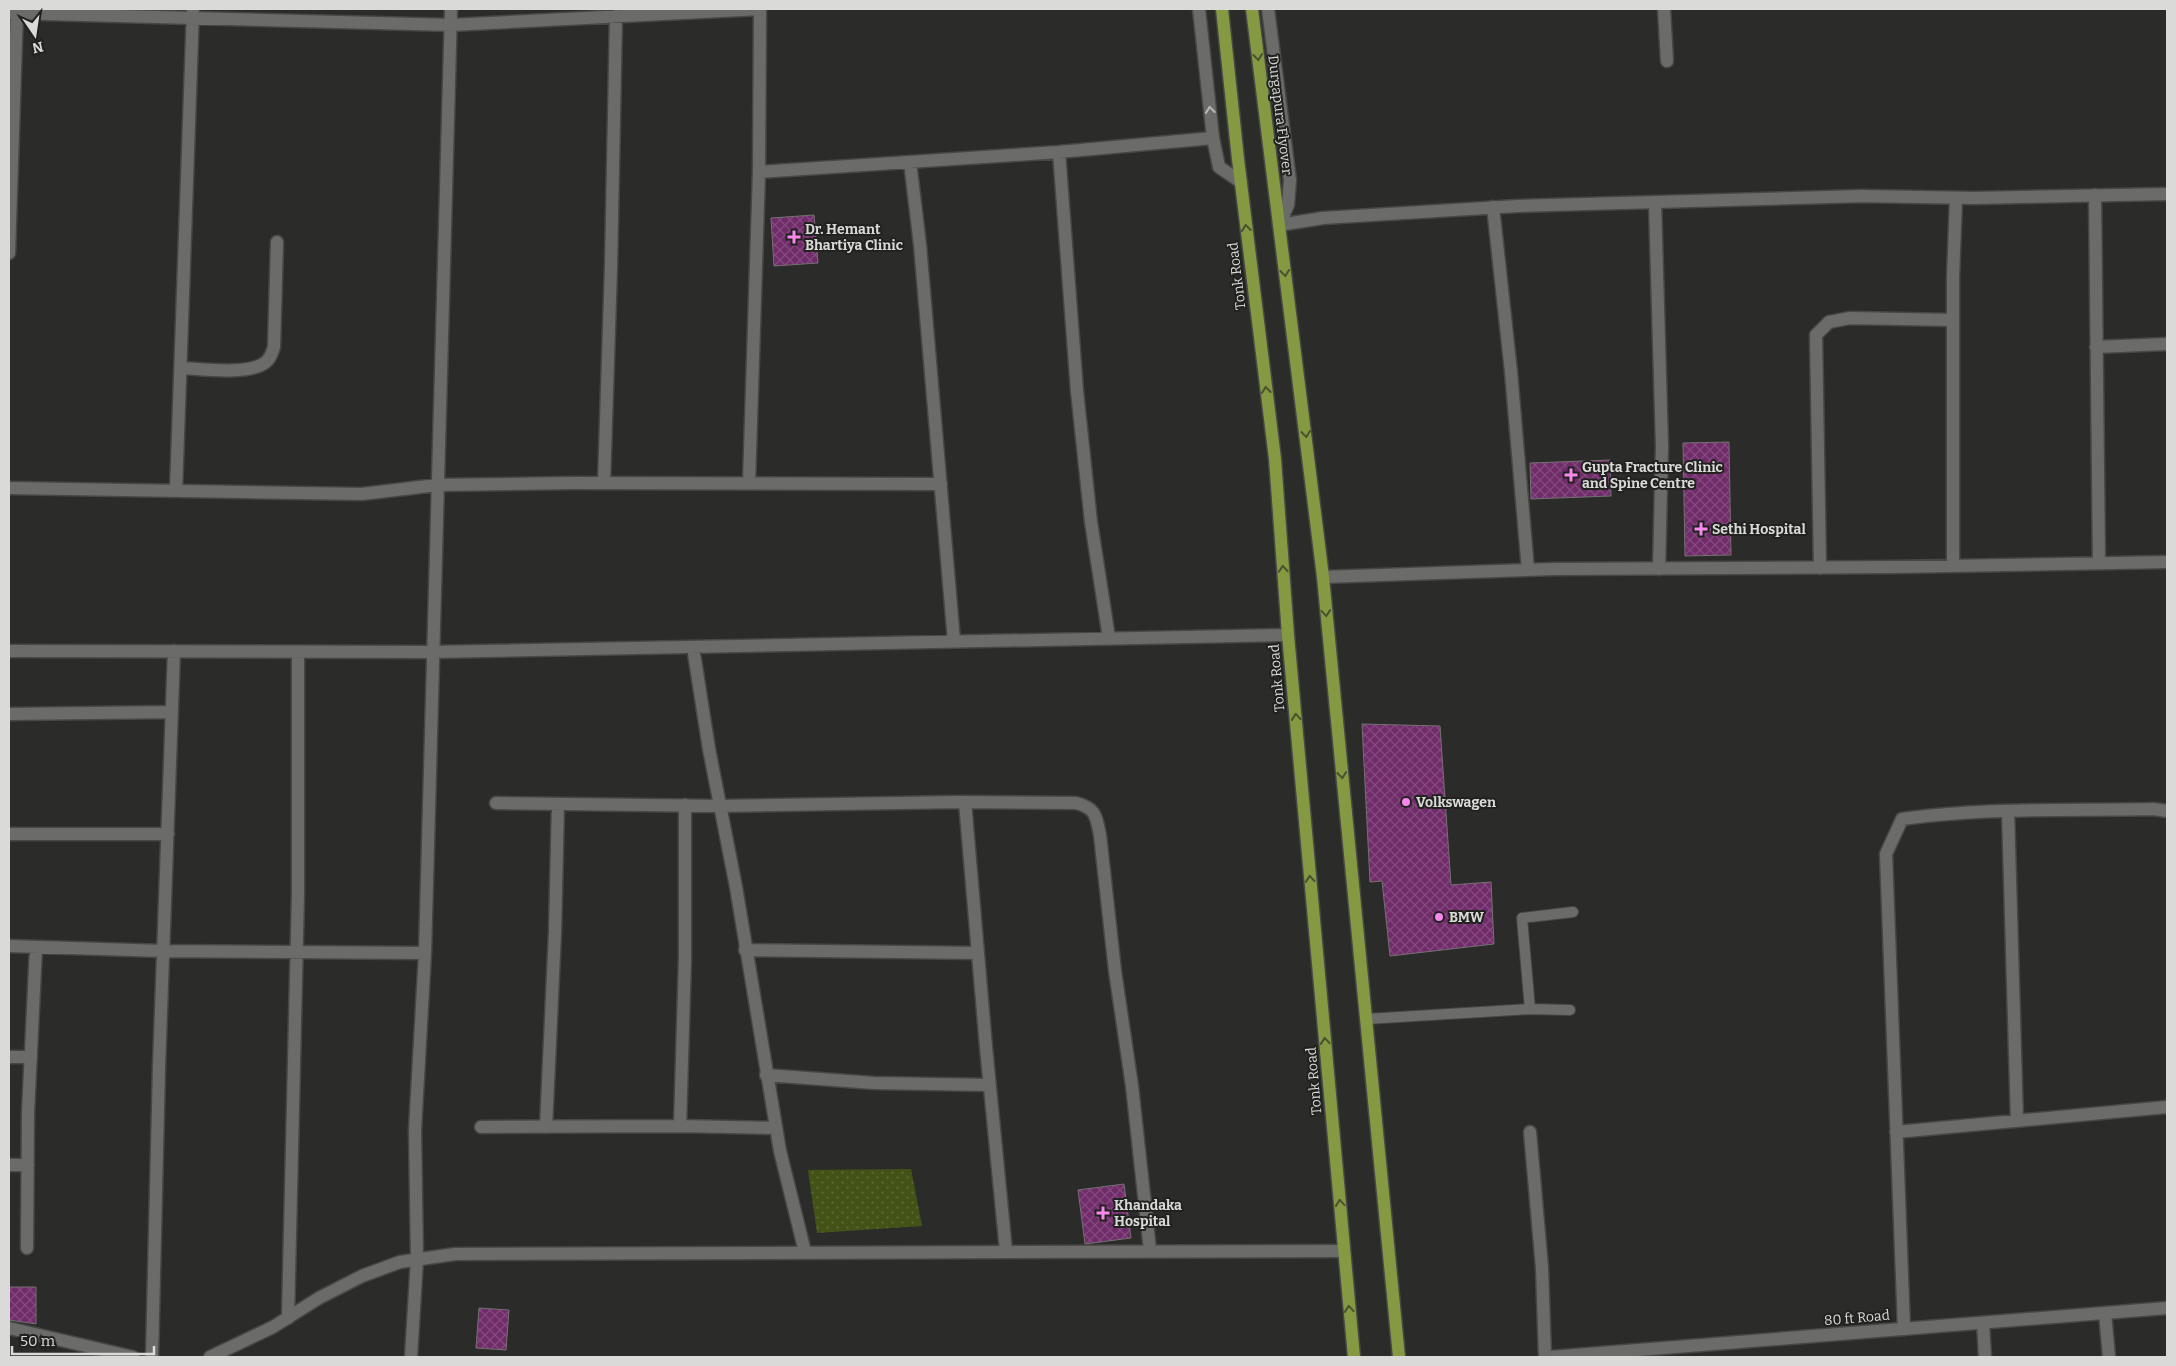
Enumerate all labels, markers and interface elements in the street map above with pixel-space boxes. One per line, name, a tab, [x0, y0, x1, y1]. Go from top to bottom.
north arrow	[10, 10, 60, 60]
text: N	[30, 38, 45, 57]
one-way arrow	[1252, 53, 1263, 61]
street label: Durgapura Flyover	[1264, 54, 1296, 176]
one-way arrow	[1205, 106, 1216, 114]
place label: Dr. Hemant Bhartiya Clinic	[805, 221, 903, 254]
one-way arrow	[1242, 224, 1252, 233]
marker: Dr. Hemant Bhartiya Clinic	[787, 230, 801, 244]
street label: Tonk Road	[1224, 241, 1250, 311]
one-way arrow	[1279, 269, 1290, 277]
one-way arrow	[1261, 385, 1272, 393]
one-way arrow	[1300, 430, 1310, 439]
place label: Gupta Fracture Clinic and Spine Centre	[1582, 459, 1723, 492]
marker: Gupta Fracture Clinic and Spine Centre	[1564, 468, 1578, 482]
place label: Sethi Hospital	[1712, 521, 1806, 538]
marker: Sethi Hospital	[1694, 522, 1708, 536]
one-way arrow	[1278, 565, 1289, 573]
one-way arrow	[1321, 609, 1332, 617]
street label: Tonk Road	[1266, 643, 1288, 713]
one-way arrow	[1291, 713, 1302, 721]
one-way arrow	[1336, 771, 1347, 779]
place label: Volkswagen	[1416, 794, 1496, 811]
marker: Volkswagen	[1400, 796, 1412, 808]
one-way arrow	[1305, 875, 1316, 883]
place label: BMW	[1449, 909, 1485, 926]
marker: BMW	[1433, 911, 1445, 923]
one-way arrow	[1320, 1036, 1331, 1044]
street label: Tonk Road	[1303, 1046, 1325, 1116]
place label: Khandaka Hospital	[1114, 1197, 1182, 1230]
one-way arrow	[1335, 1198, 1346, 1206]
marker: Khandaka Hospital	[1096, 1206, 1110, 1220]
one-way arrow	[1344, 1304, 1355, 1312]
street label: 80 ft Road	[1823, 1307, 1891, 1329]
scale bar	[12, 1324, 155, 1356]
text: 50 m	[20, 1332, 56, 1350]

